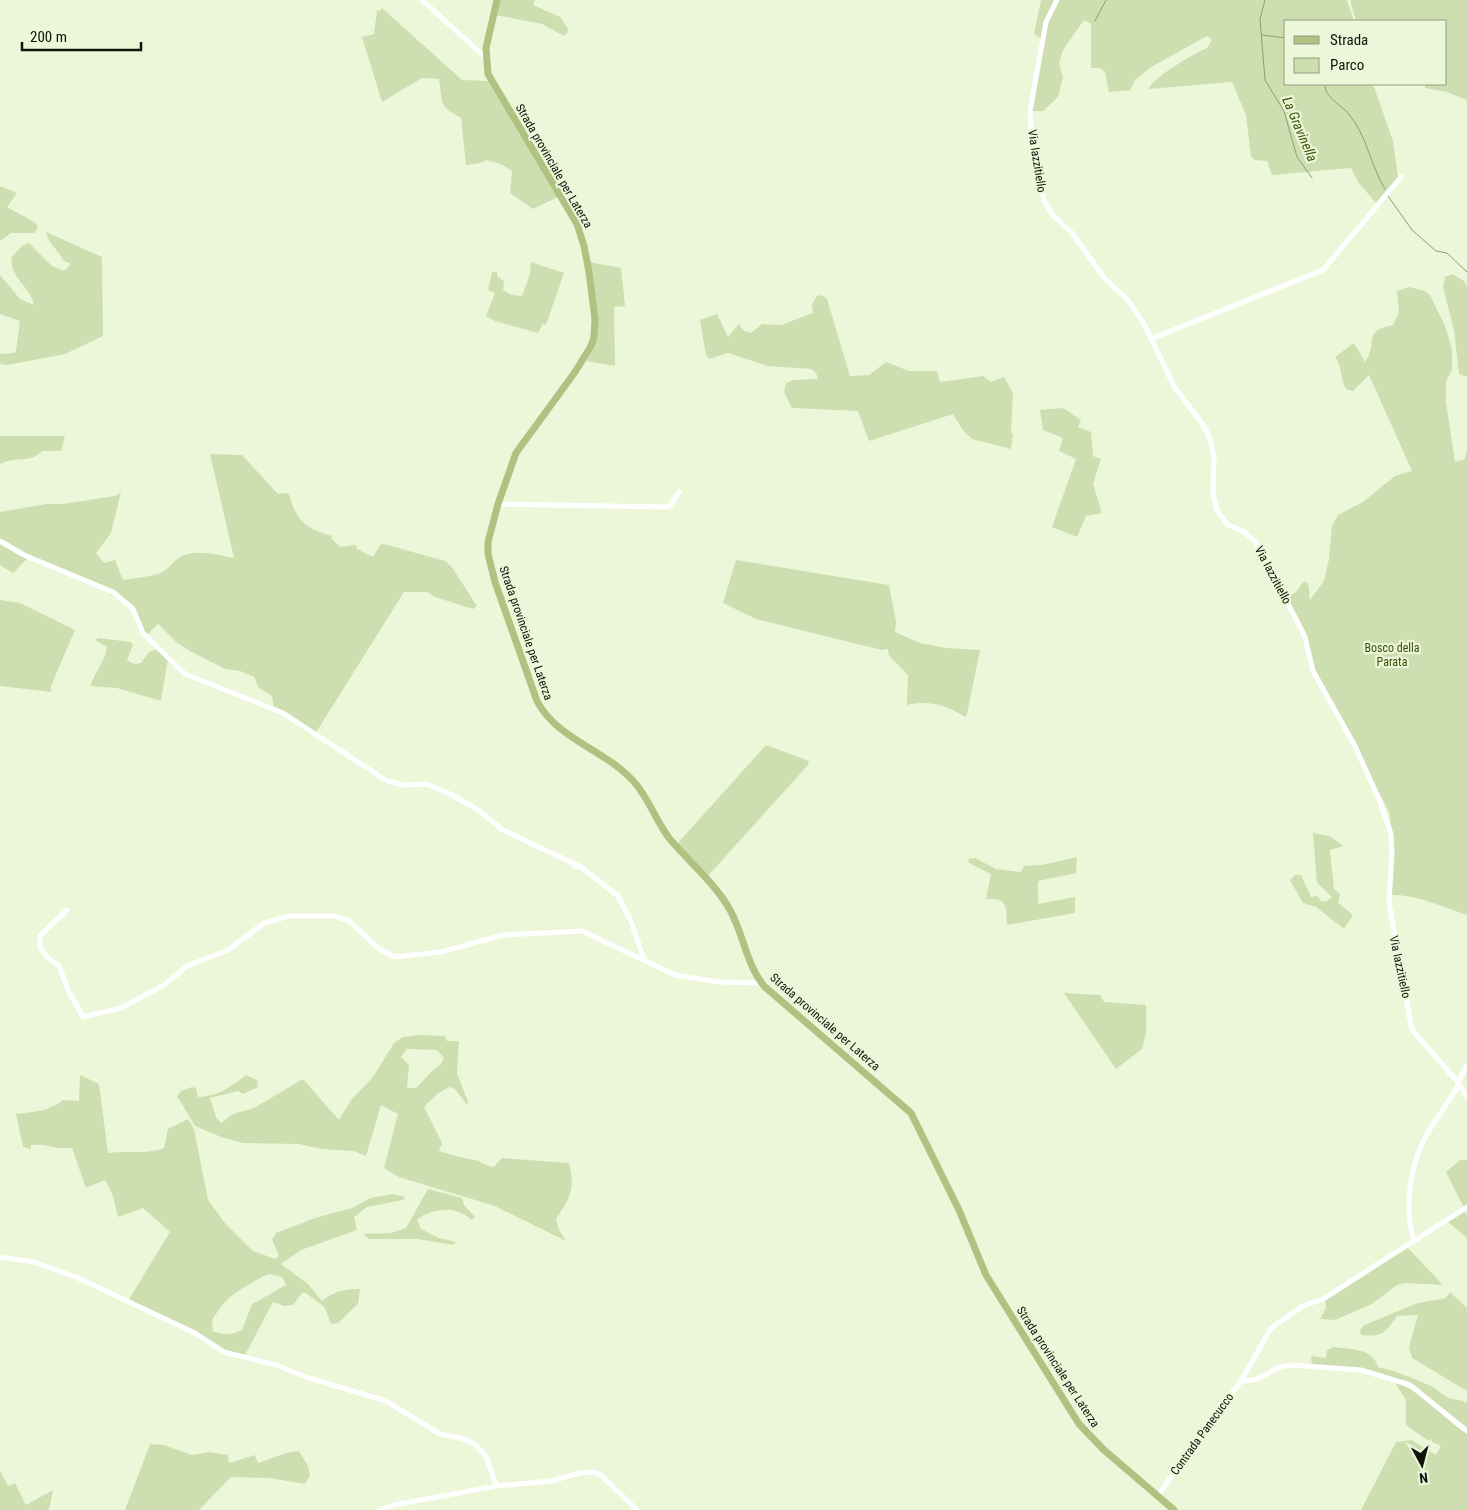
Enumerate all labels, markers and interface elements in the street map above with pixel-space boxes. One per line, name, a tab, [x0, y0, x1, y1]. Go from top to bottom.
scale bar	[22, 20, 141, 52]
legend	[1284, 20, 1447, 85]
text: 200 m	[30, 28, 67, 46]
text: Strada	[1330, 31, 1368, 49]
text: Parco	[1330, 56, 1364, 74]
water label: La Gravinella	[1279, 94, 1321, 164]
street label: Strada provinciale per Laterza	[513, 101, 595, 231]
street label: Via Iazzitiello	[1025, 129, 1049, 193]
street label: Via Iazzitiello	[1252, 544, 1294, 606]
street label: Strada provinciale per Laterza	[496, 564, 556, 702]
park label: Bosco della Parata	[1364, 641, 1420, 669]
street label: Via Iazzitiello	[1387, 934, 1413, 1000]
street label: Strada provinciale per Laterza	[767, 970, 883, 1074]
street label: Strada provinciale per Laterza	[1014, 1304, 1102, 1430]
street label: Contrada Panecucco	[1168, 1390, 1236, 1478]
north arrow	[1397, 1440, 1447, 1490]
text: N	[1418, 1469, 1429, 1486]

